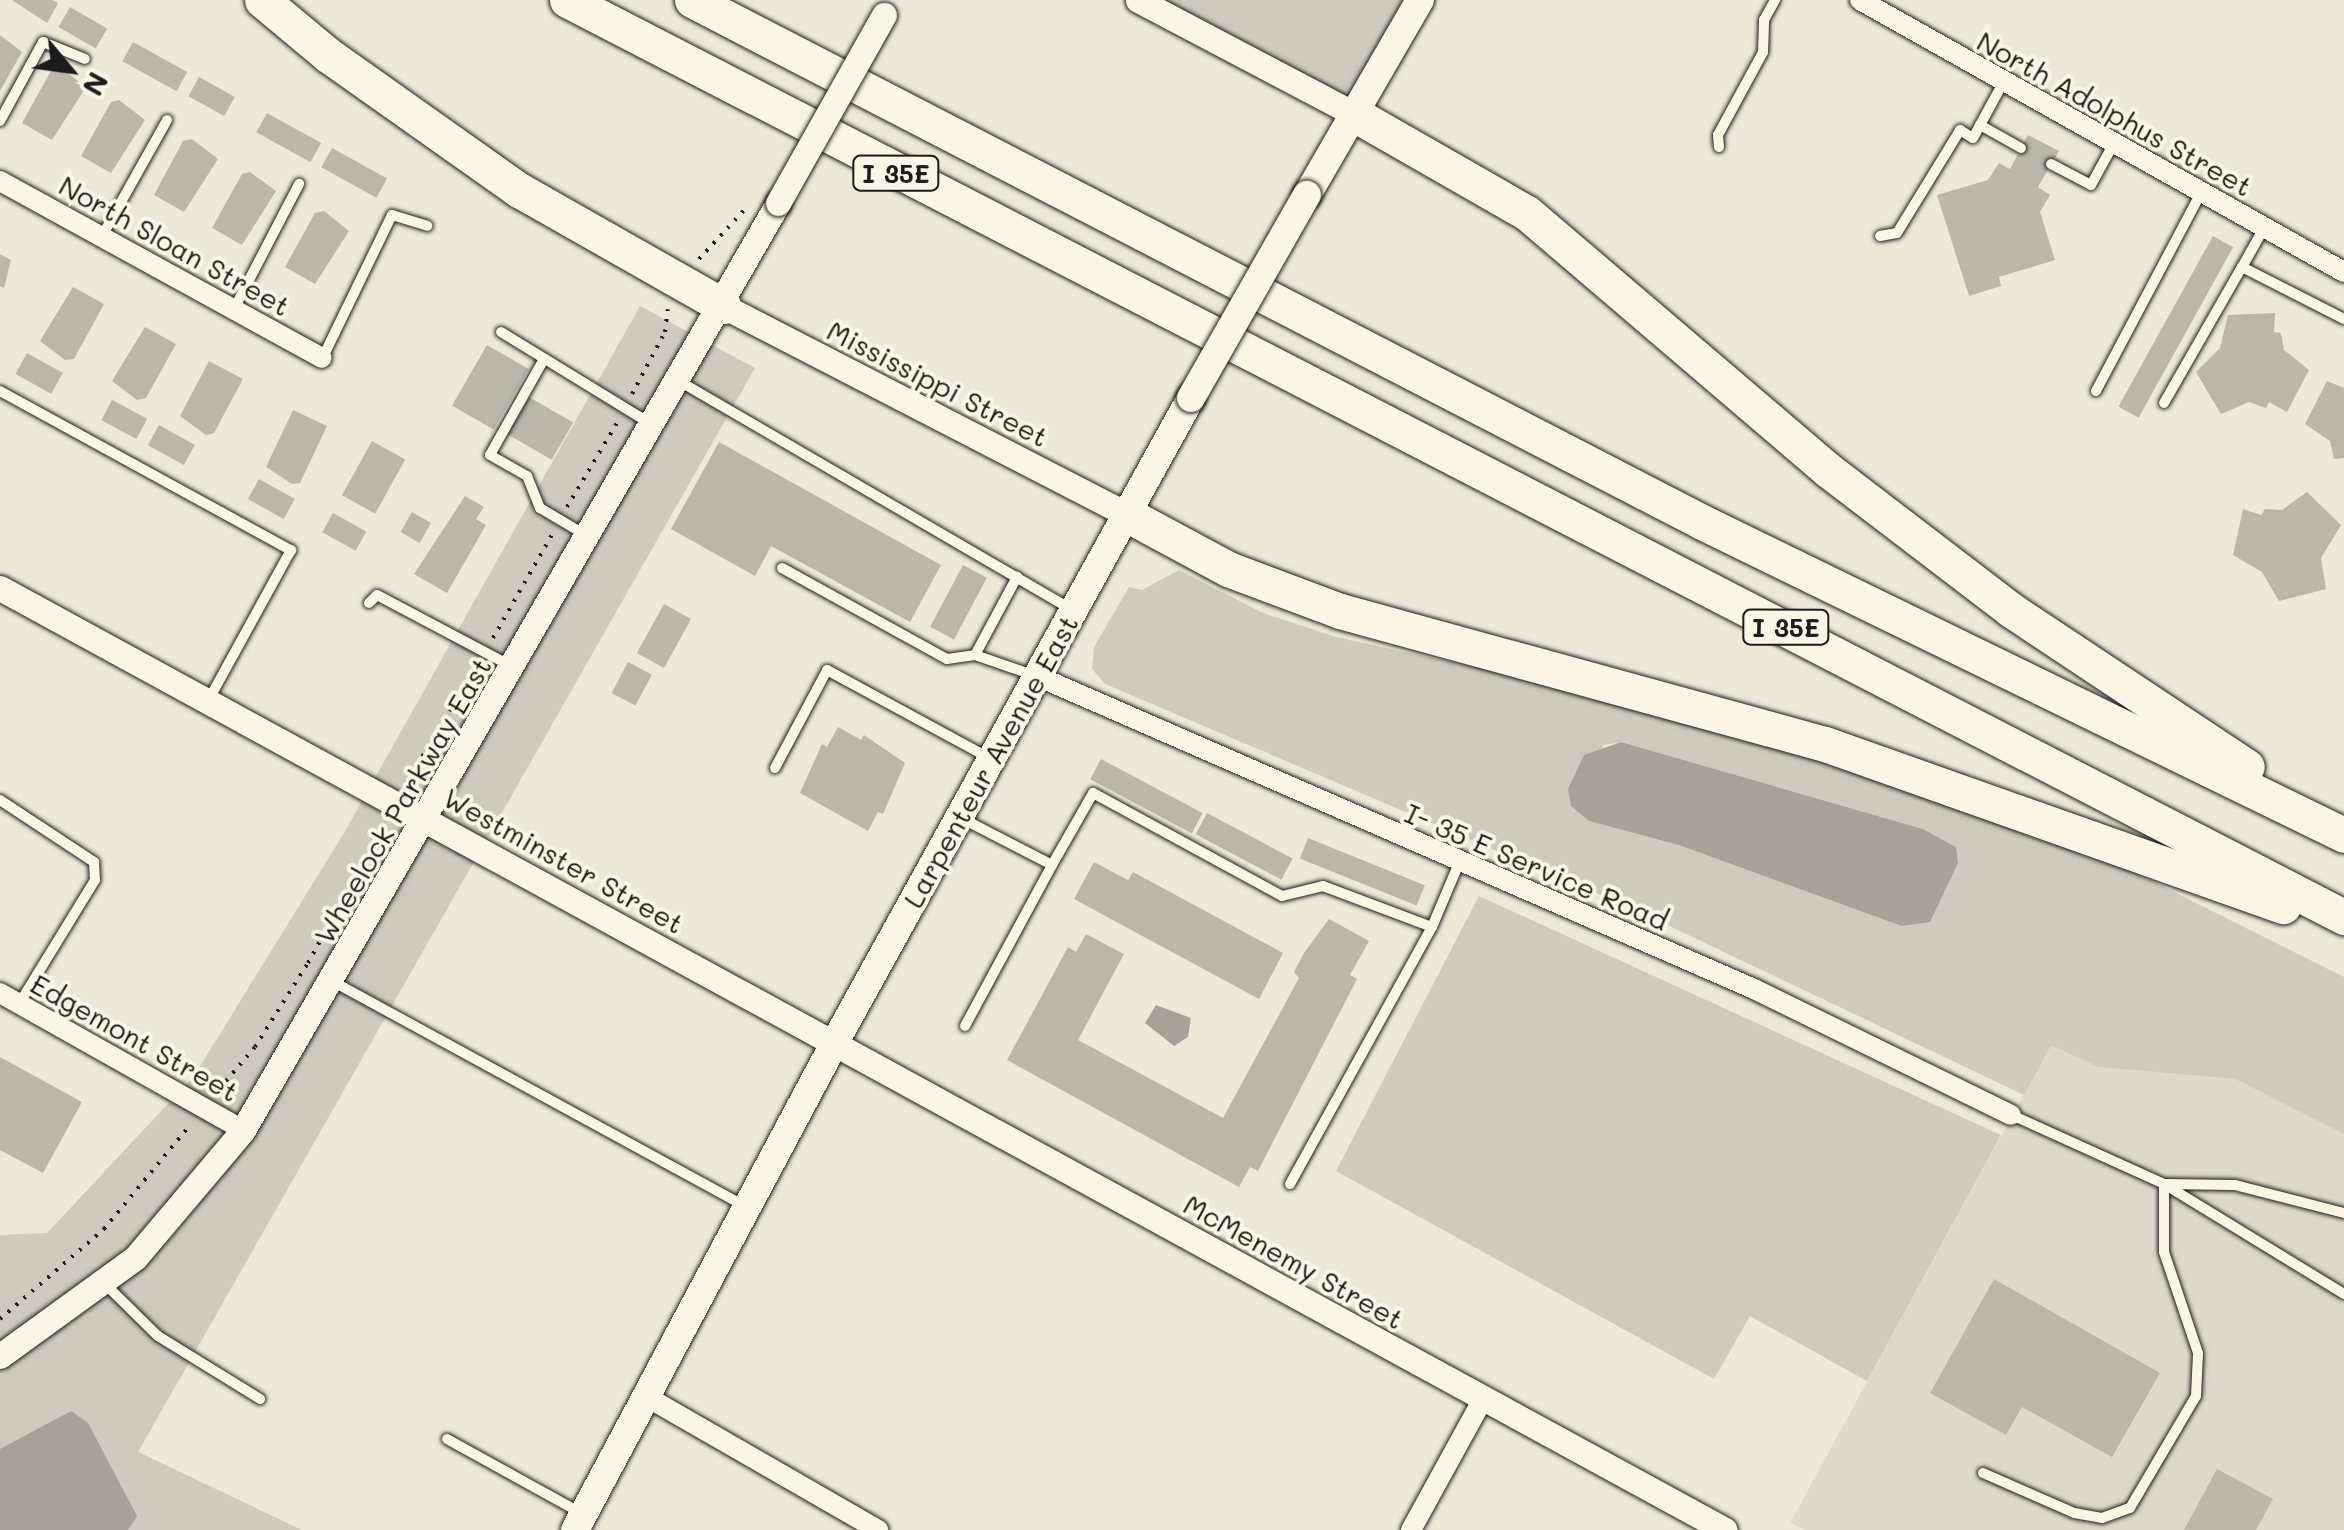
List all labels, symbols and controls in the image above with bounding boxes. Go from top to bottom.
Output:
north arrow [20,20,120,120]
street label: North Adolphus Street [1972,23,2258,203]
text: N [75,67,117,103]
road number: I 35E [851,153,941,193]
street label: North Sloan Street [54,168,296,322]
street label: Mississippi Street [822,313,1054,453]
road number: I 35E [1741,607,1831,647]
street label: Larpenteur Avenue East [895,609,1085,913]
street label: Wheelock Parkway East [306,651,498,949]
street label: Westminster Street [438,780,690,940]
street label: I- 35 E Service Road [1400,795,1674,937]
street label: Edgemont Street [25,966,245,1108]
street label: McMenemy Street [1178,1187,1410,1335]

